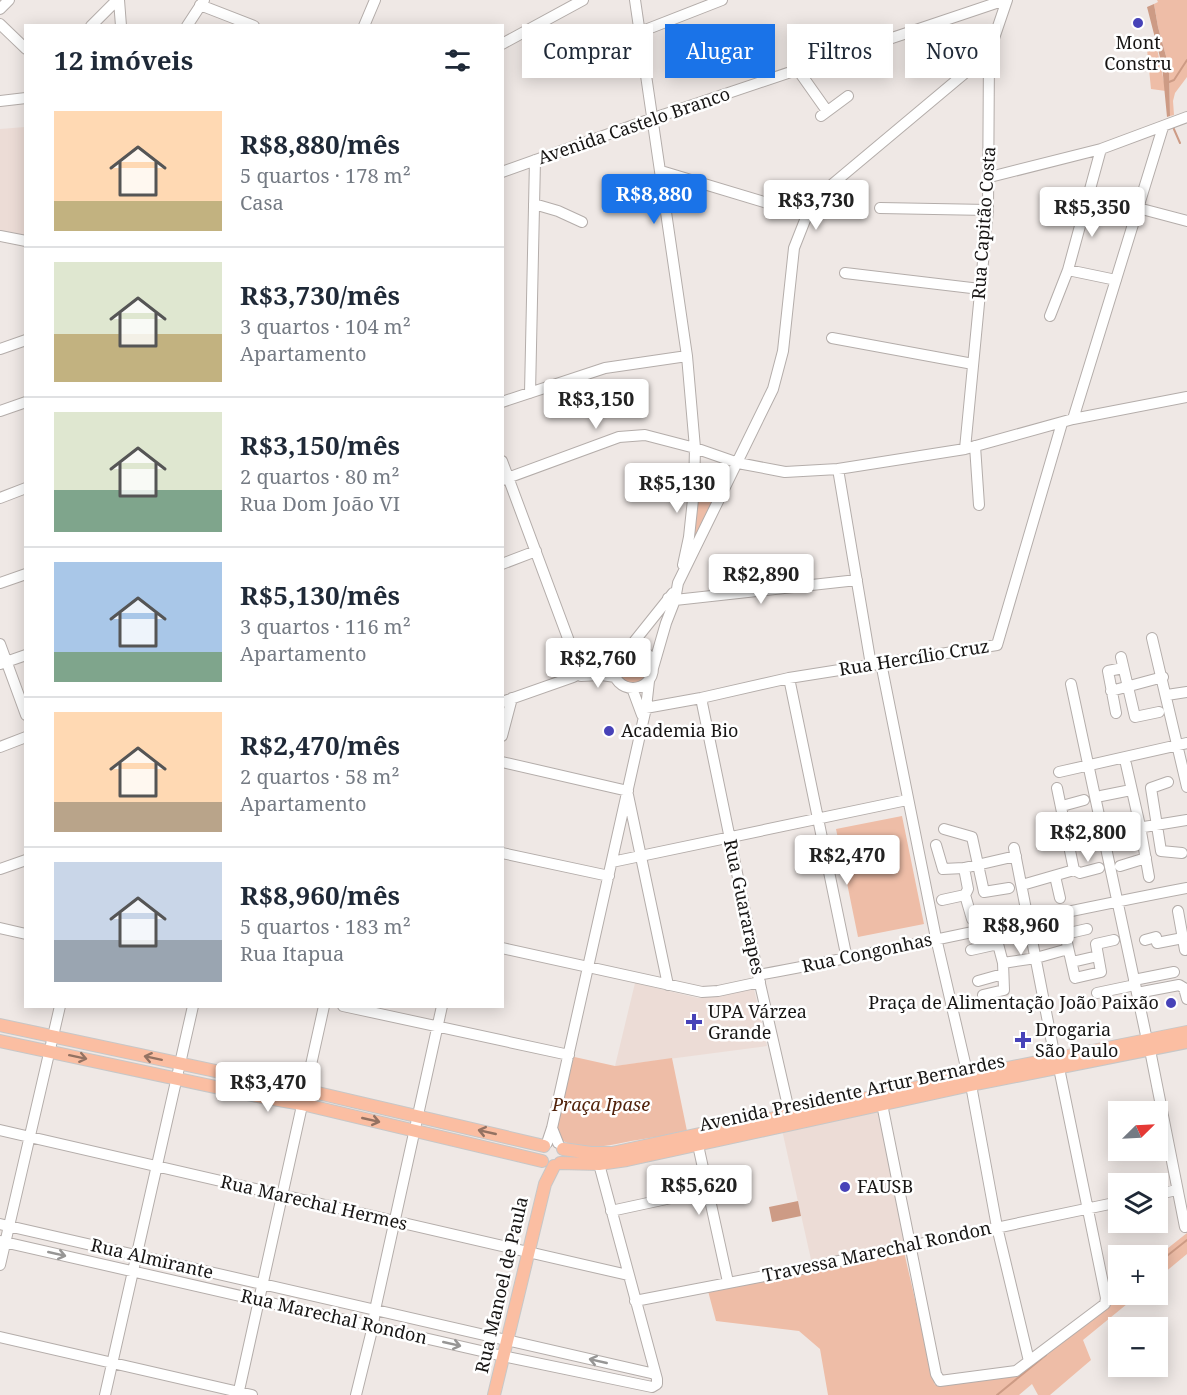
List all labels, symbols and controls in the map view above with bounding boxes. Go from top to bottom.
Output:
marker: Mont Constru [1131,16,1145,30]
chip: Comprar [522,24,653,78]
chip: Alugar [665,24,775,78]
chip: Filtros [787,24,893,78]
chip: Novo [905,24,1000,78]
place label: Mont Constru [1104,30,1172,75]
text: 12 imóveis [54,42,193,78]
icon: filters [441,44,474,77]
street label: Avenida Castelo Branco [534,81,733,169]
text: R$8,880/mês [240,126,400,162]
icon: home [102,135,174,207]
street label: Rua Capitão Costa [966,145,1000,300]
text: 5 quartos · 178 m² [240,162,411,189]
pin: R$8,880 [599,174,709,225]
text: R$8,880 [616,180,692,207]
pin: R$3,730 [761,180,871,231]
text: R$3,730 [778,186,854,213]
pin: R$5,350 [1037,187,1147,238]
text: Casa [240,189,284,216]
text: R$5,350 [1054,193,1130,220]
text: R$3,730/mês [240,277,400,313]
icon: home [102,286,174,358]
text: 3 quartos · 104 m² [240,313,411,340]
text: Apartamento [240,340,366,367]
pin: R$3,150 [541,379,651,430]
text: R$3,150 [558,385,634,412]
text: R$3,150/mês [240,427,400,463]
icon: home [102,436,174,508]
text: 2 quartos · 80 m² [240,463,400,490]
pin: R$5,130 [622,463,732,514]
text: R$5,130 [639,469,715,496]
text: Rua Dom João VI [240,490,400,517]
pin: R$2,890 [706,554,816,605]
text: R$2,890 [723,560,799,587]
text: R$5,130/mês [240,577,400,613]
icon: home [102,586,174,658]
text: 3 quartos · 116 m² [240,613,411,640]
street label: Rua Hercílio Cruz [837,633,991,681]
pin: R$2,760 [543,638,653,689]
text: Apartamento [240,640,366,667]
text: R$2,760 [560,644,636,671]
place label: Academia Bio [621,718,739,742]
marker: Academia Bio [602,724,616,738]
text: R$2,470/mês [240,727,400,763]
icon: home [102,736,174,808]
text: 2 quartos · 58 m² [240,763,400,790]
text: Apartamento [240,790,366,817]
pin: R$2,800 [1033,812,1143,863]
text: R$2,800 [1050,818,1126,845]
pin: R$2,470 [792,835,902,886]
street label: Rua Guararapes [719,837,771,977]
text: R$2,470 [809,841,885,868]
text: R$8,960/mês [240,877,400,913]
icon: home [102,886,174,958]
pin: R$8,960 [966,905,1076,956]
text: R$8,960 [983,911,1059,938]
text: 5 quartos · 183 m² [240,913,411,940]
street label: Rua Congonhas [800,927,934,978]
text: Rua Itapua [240,940,344,967]
place label: Praça de Alimentação João Paixão [868,990,1159,1014]
marker: Praça de Alimentação João Paixão [1164,996,1178,1010]
place label: UPA Várzea Grande [708,999,807,1044]
marker: UPA Várzea Grande [685,1013,703,1031]
place label: Drogaria São Paulo [1035,1017,1118,1062]
marker: Drogaria São Paulo [1016,1033,1030,1047]
street label: Avenida Presidente Artur Bernardes [697,1048,1007,1136]
one-way arrow [68,1052,87,1063]
one-way arrow [143,1052,162,1064]
pin: R$3,470 [213,1062,323,1113]
text: R$3,470 [230,1068,306,1095]
park label: Praça Ipase [551,1092,650,1116]
north arrow [1108,1101,1168,1161]
map controls [1108,1101,1168,1377]
one-way arrow [361,1114,380,1126]
one-way arrow [477,1126,496,1138]
pin: R$5,620 [644,1165,754,1216]
street label: Rua Marechal Hermes [218,1169,410,1235]
text: R$5,620 [661,1171,737,1198]
button: layers [1108,1173,1168,1233]
place label: FAUSB [857,1174,913,1198]
marker: FAUSB [838,1180,852,1194]
street label: Rua Manoel de Paula [469,1194,533,1375]
street label: Travessa Marechal Rondon [760,1215,994,1287]
street label: Rua Almirante [89,1232,216,1284]
button: + [1108,1245,1168,1305]
one-way arrow [47,1248,66,1260]
street label: Rua Marechal Rondon [239,1283,430,1349]
button: − [1108,1317,1168,1377]
one-way arrow [442,1338,461,1350]
one-way arrow [589,1355,608,1367]

